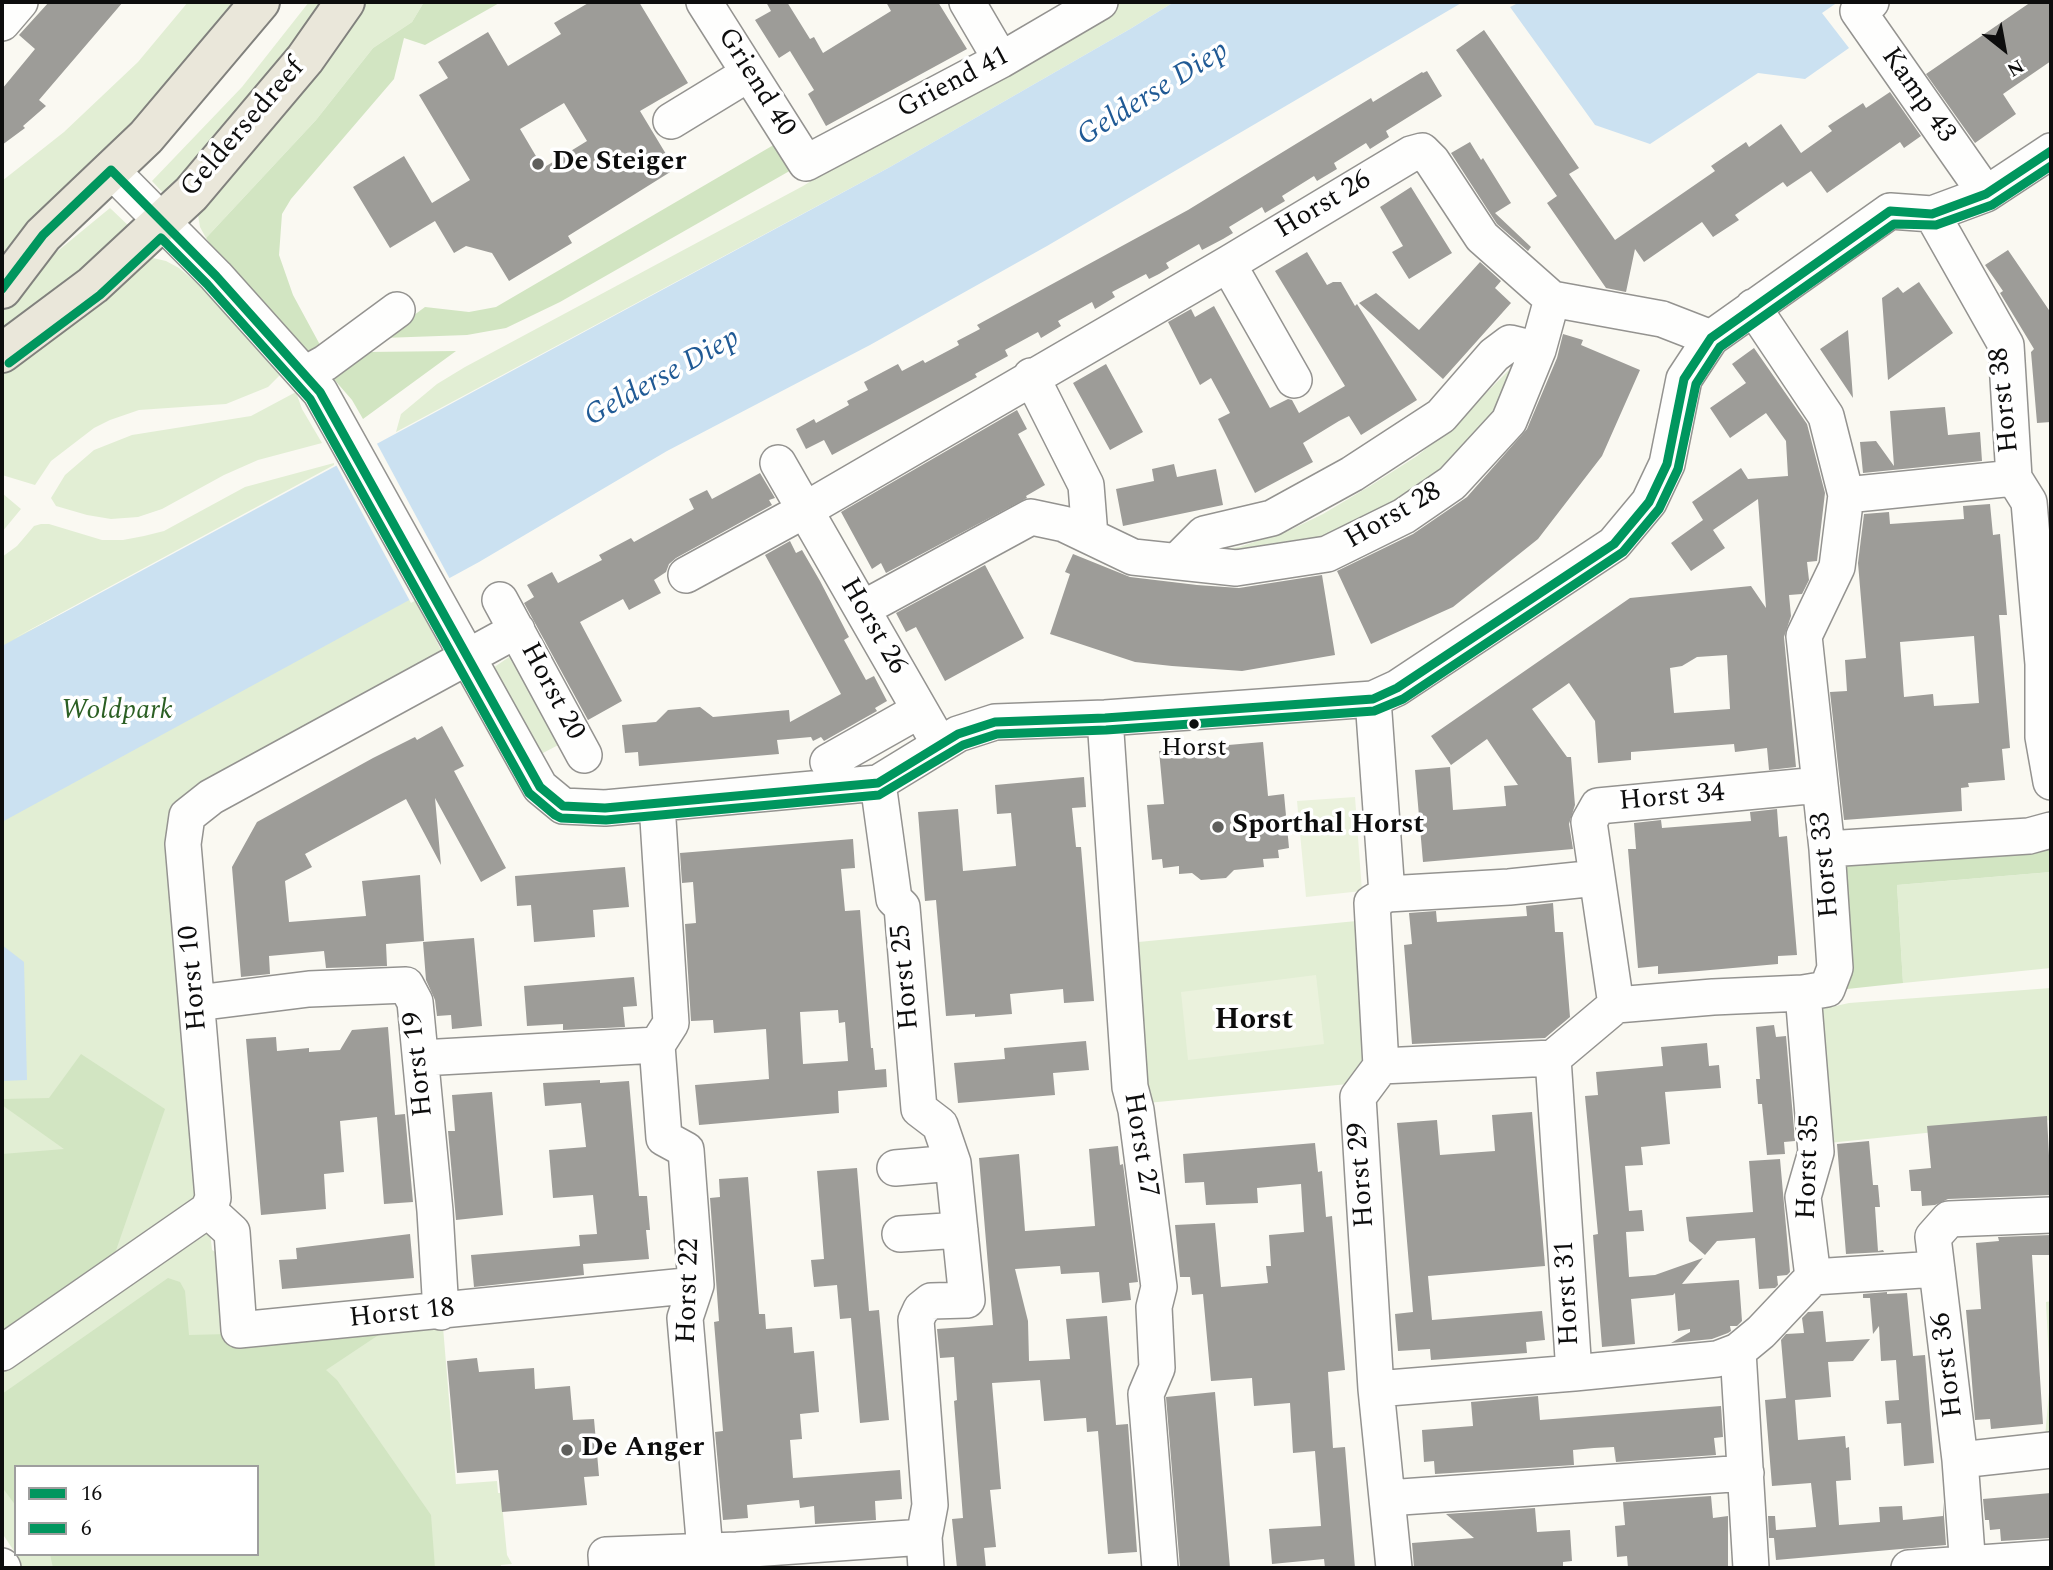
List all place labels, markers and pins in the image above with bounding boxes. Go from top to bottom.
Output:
place label: De Steiger [552,147,686,181]
marker: De Steiger [530,156,546,172]
marker: Horst [1187,717,1201,731]
place label: Horst [1161,734,1227,766]
place label: Sporthal Horst [1232,810,1424,844]
marker: Sporthal Horst [1210,819,1226,835]
place label: De Anger [581,1433,704,1467]
marker: De Anger [559,1442,575,1458]

